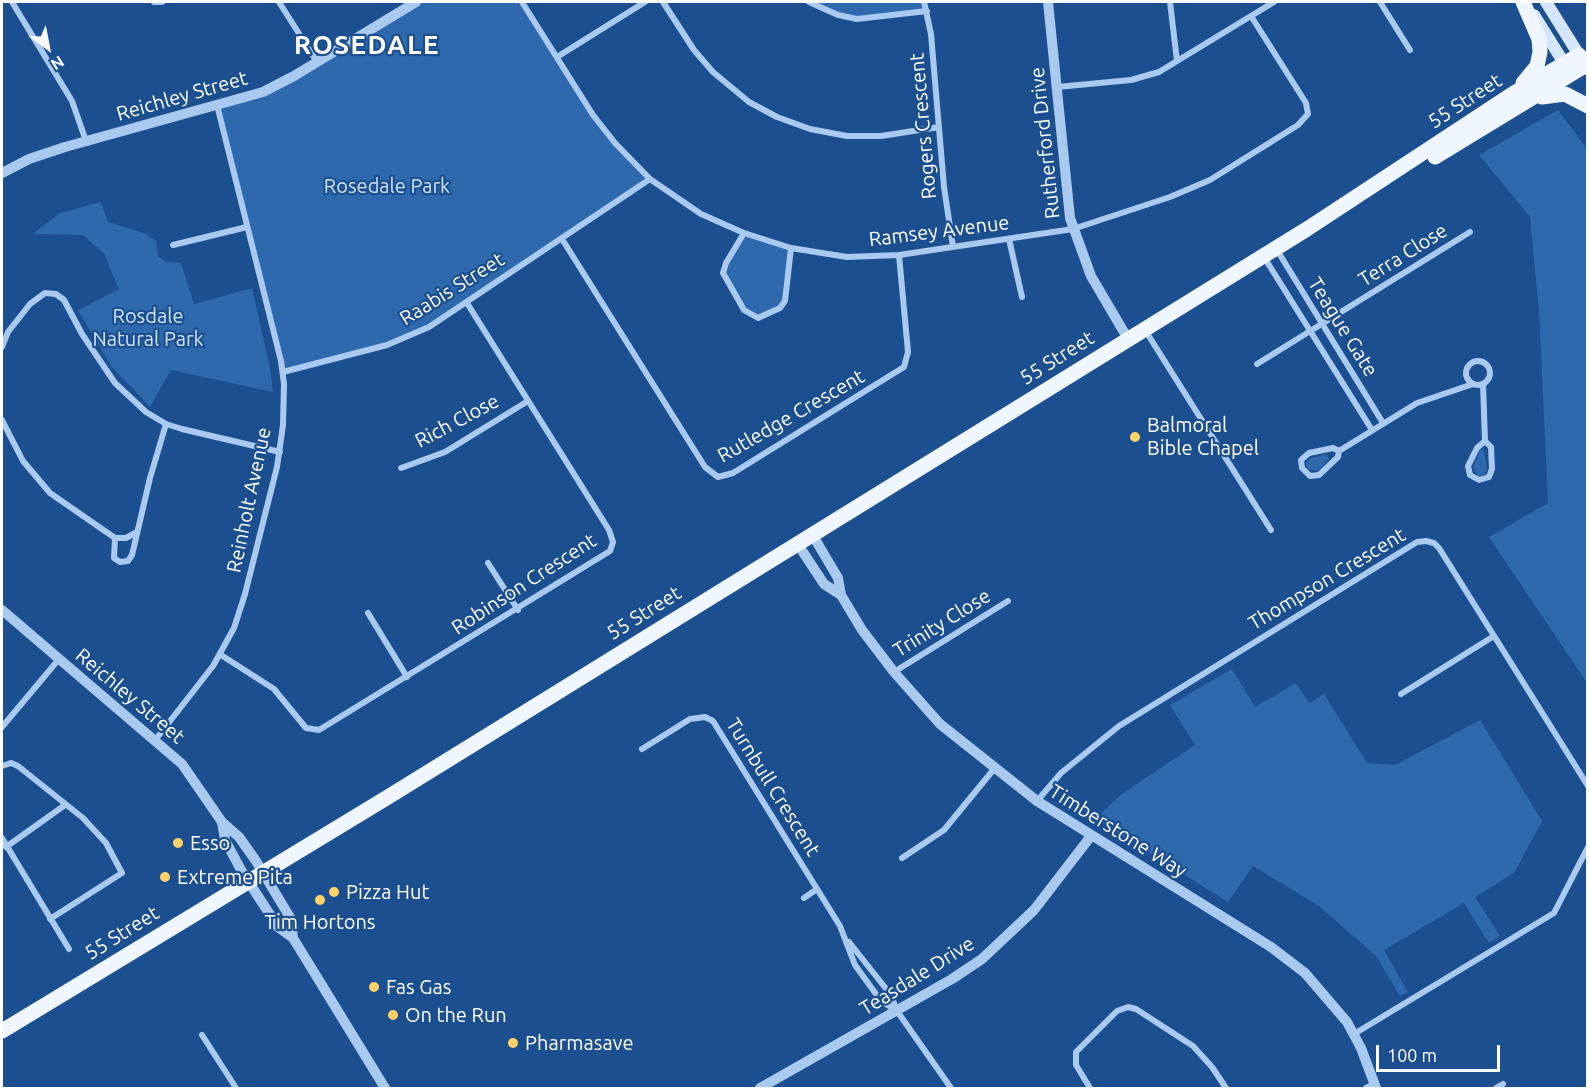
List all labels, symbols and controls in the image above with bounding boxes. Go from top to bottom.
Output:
north arrow [18,18,78,78]
district label: ROSEDALE [294,29,440,61]
text: N [48,52,67,74]
street label: Rogers Crescent [905,52,941,200]
street label: Reichley Street [114,66,250,126]
street label: Rutherford Drive [1025,66,1065,220]
street label: 55 Street [1424,68,1506,134]
park label: Rosedale Park [324,174,450,198]
street label: Ramsey Avenue [867,210,1011,252]
street label: Terra Close [1354,218,1452,292]
street label: Raabis Street [395,247,509,331]
street label: Teague Gate [1303,273,1383,381]
park label: Rosdale Natural Park [92,304,204,351]
street label: 55 Street [1015,326,1099,390]
street label: Rutledge Crescent [713,364,869,468]
street label: Rich Close [411,389,503,453]
place label: Balmoral Bible Chapel [1147,413,1259,460]
street label: Reinholt Avenue [222,425,276,575]
marker: Balmoral Bible Chapel [1128,430,1142,444]
street label: Thompson Crescent [1244,523,1410,635]
street label: Robinson Crescent [447,528,601,640]
street label: 55 Street [602,581,686,645]
street label: Trinity Close [889,584,995,662]
street label: Reichley Street [70,643,190,749]
street label: Turnbull Crescent [721,714,825,860]
street label: Timberstone Way [1045,779,1191,883]
place label: Esso [190,831,230,855]
marker: Esso [171,836,185,850]
place label: Extreme Pita [177,865,293,889]
marker: Extreme Pita [158,870,172,884]
place label: Pizza Hut [346,880,429,904]
marker: Pizza Hut [327,885,341,899]
marker: Tim Hortons [313,893,327,907]
street label: 55 Street [80,901,164,965]
place label: Tim Hortons [264,910,376,934]
street label: Teasdale Drive [855,931,979,1021]
place label: Fas Gas [386,975,452,999]
marker: Fas Gas [367,980,381,994]
place label: On the Run [405,1003,507,1027]
marker: On the Run [386,1008,400,1022]
place label: Pharmasave [525,1031,633,1055]
scale bar [1379,1033,1504,1071]
marker: Pharmasave [506,1036,520,1050]
text: 100 m [1387,1045,1437,1065]

